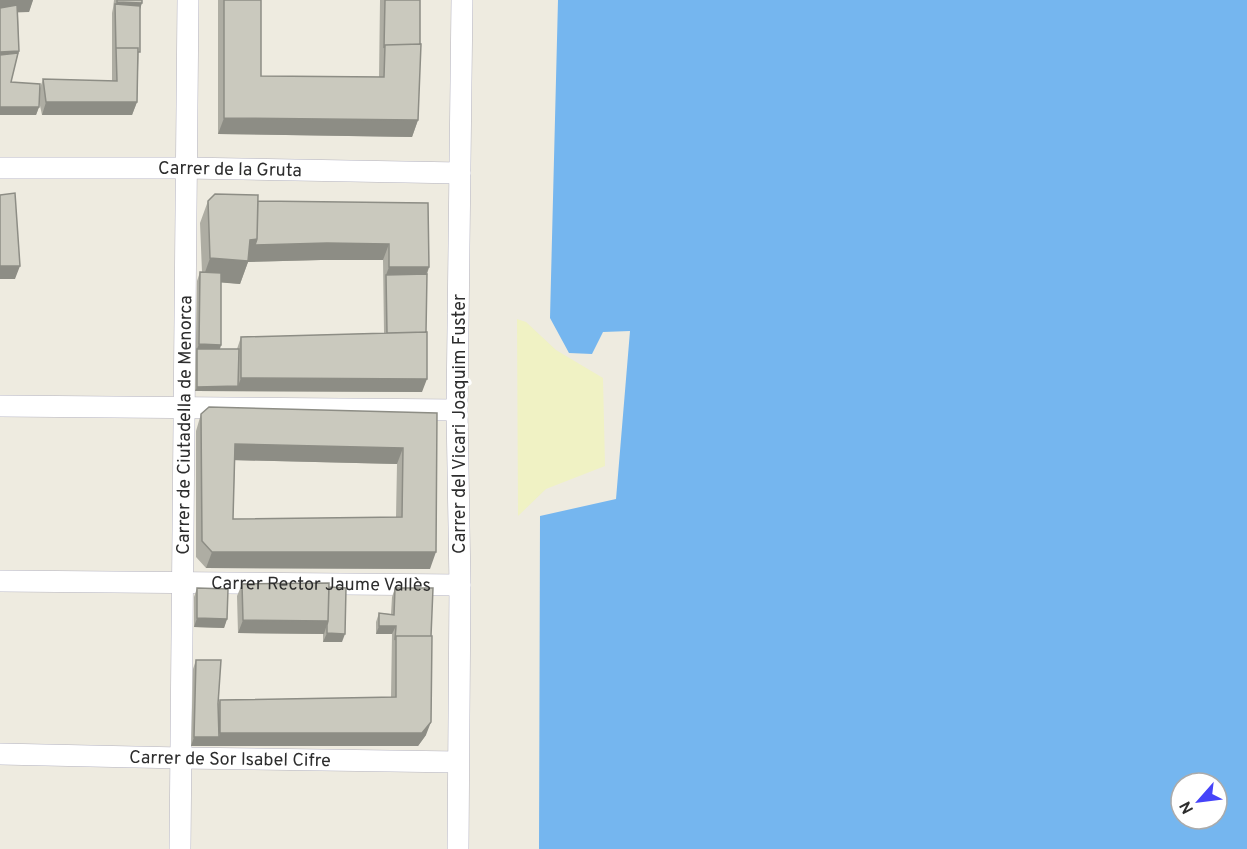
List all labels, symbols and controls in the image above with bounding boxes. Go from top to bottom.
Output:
street label: Carrer de la Gruta [158,158,302,183]
street label: Carrer del Vicari Joaquim Fuster [449,294,472,554]
street label: Carrer de Ciutadella de Menorca [173,295,198,555]
street label: Carrer Rector Jaume Vallès [211,573,431,598]
street label: Carrer de Sor Isabel Cifre [129,747,331,773]
north arrow [1169,771,1229,831]
text: N [1176,797,1199,817]

